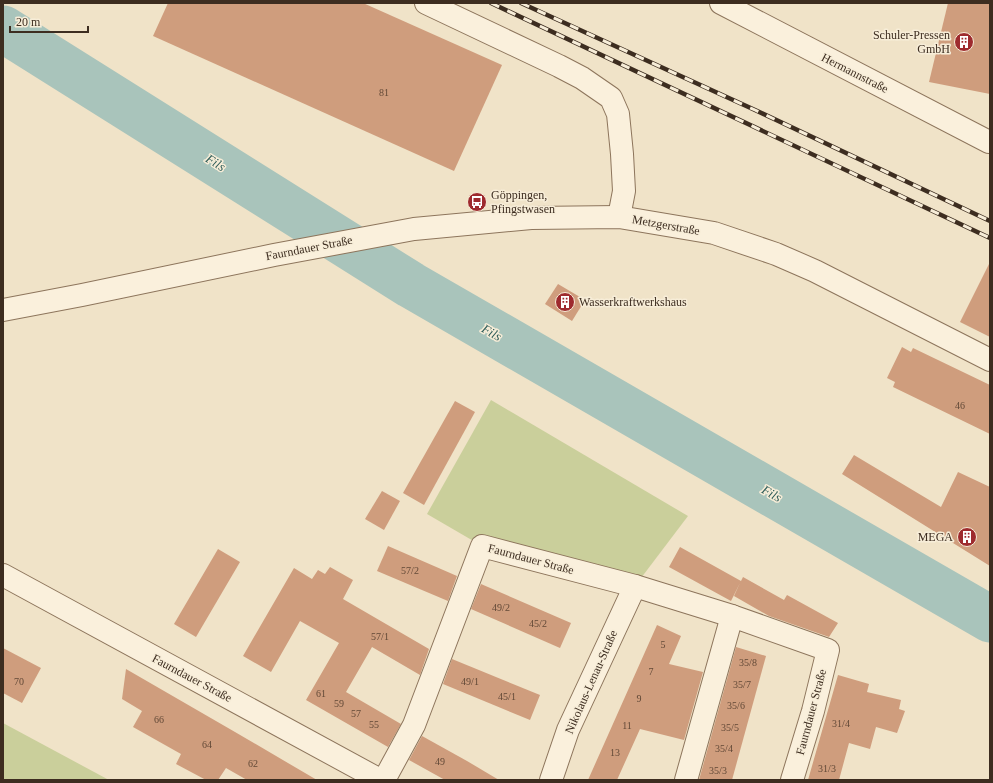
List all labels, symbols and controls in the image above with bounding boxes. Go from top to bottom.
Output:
scale bar [10,8,88,34]
text: 20 m [16,15,41,29]
place label: Schuler-Pressen GmbH [873,28,950,56]
building icon: Schuler-Pressen GmbH [953,31,975,53]
street label: Hermannstraße [819,50,891,96]
house number: 81 [379,87,389,98]
water label: Fils [202,150,228,174]
place label: Göppingen, Pfingstwasen [491,188,555,216]
bus stop icon: Göppingen, Pfingstwasen [466,191,488,213]
street label: Metzgerstraße [631,212,701,238]
street label: Faurndauer Straße [264,233,354,263]
building icon: Wasserkraftwerkshaus [554,291,576,313]
place label: Wasserkraftwerkshaus [579,295,687,309]
water label: Fils [478,320,504,344]
house number: 46 [955,400,965,411]
water label: Fils [758,481,784,505]
building icon: MEGA [956,526,978,548]
place label: MEGA [918,530,953,544]
street label: Faurndauer Straße [487,541,575,577]
house number: 57/2 [401,565,419,576]
house number: 49/2 [492,602,510,613]
house number: 45/2 [529,618,547,629]
street label: Nikolaus-Lenau-Straße [562,628,620,736]
house number: 57/1 [371,631,389,642]
house number: 5 [661,639,666,650]
street label: Faurndauer Straße [150,651,234,705]
house number: 35/8 [739,657,757,668]
house number: 7 [649,666,654,677]
street label: Faurndauer Straße [793,668,829,756]
house number: 70 [14,676,24,687]
house number: 49/1 [461,676,479,687]
house number: 35/7 [733,679,751,690]
house number: 61 [316,688,326,699]
house number: 45/1 [498,691,516,702]
house number: 9 [637,693,642,704]
house number: 59 [334,698,344,709]
house number: 35/6 [727,700,745,711]
house number: 57 [351,708,361,719]
house number: 66 [154,714,164,725]
house number: 31/4 [832,718,850,729]
house number: 55 [369,719,379,730]
house number: 11 [622,720,632,731]
house number: 35/5 [721,722,739,733]
house number: 64 [202,739,212,750]
house number: 35/4 [715,743,733,754]
house number: 13 [610,747,620,758]
house number: 49 [435,756,445,767]
house number: 62 [248,758,258,769]
house number: 31/3 [818,763,836,774]
house number: 35/3 [709,765,727,776]

